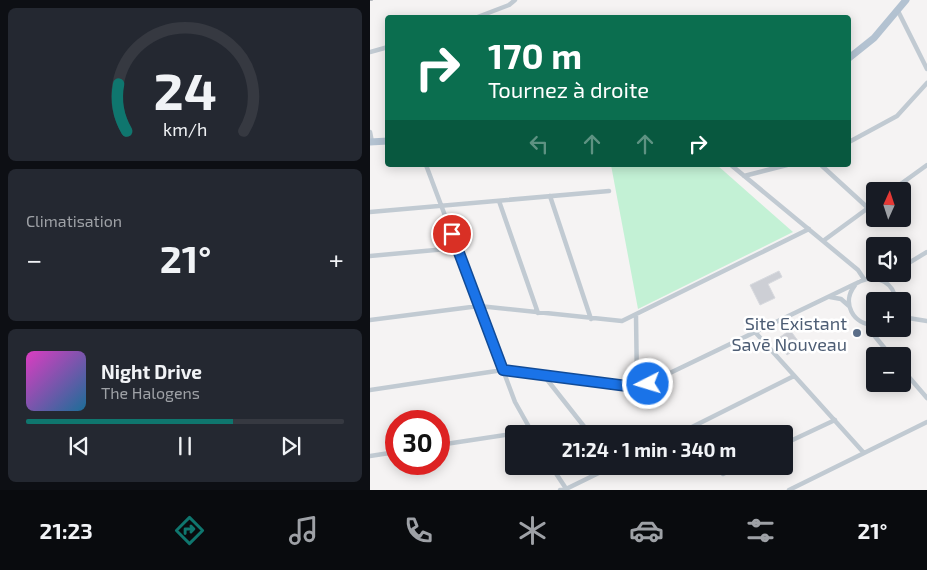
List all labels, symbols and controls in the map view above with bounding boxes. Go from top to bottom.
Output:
text: 170 m [488,34,582,76]
icon: right [405,35,470,100]
text: 24 [153,58,217,120]
text: Tournez à droite [488,76,649,102]
text: km/h [163,118,207,140]
icon: left [525,130,553,158]
icon: ahead [578,130,606,158]
icon: ahead [631,130,659,158]
icon: right [684,130,712,158]
north arrow [866,182,911,228]
map controls [866,182,911,392]
text: Climatisation [26,211,122,230]
pin [431,213,473,255]
icon: arrive [438,220,466,248]
text: 21° [160,235,211,281]
button: sound [866,237,911,282]
text: − [26,242,42,276]
text: + [329,242,344,276]
button: + [866,292,911,337]
place label: Site Existant Savē Nouveau [731,312,847,355]
marker: Site Existant Savē Nouveau [851,327,863,339]
button: − [866,347,911,392]
position arrow [621,357,673,409]
text: Night Drive [101,360,202,383]
text: The Halogens [101,383,200,402]
speed limit sign: 30 [385,410,450,475]
icon: previous [65,432,93,460]
icon: pause [171,432,199,460]
icon: next [277,432,305,460]
text: 21:24 · 1 min · 340 m [562,438,736,461]
icon: directions [172,513,207,548]
icon: music [286,513,321,548]
icon: phone [401,513,436,548]
icon: climate [515,513,550,548]
icon: car [629,513,664,548]
icon: filters [743,513,778,548]
text: 21:23 [40,517,93,543]
text: 21° [857,517,887,543]

